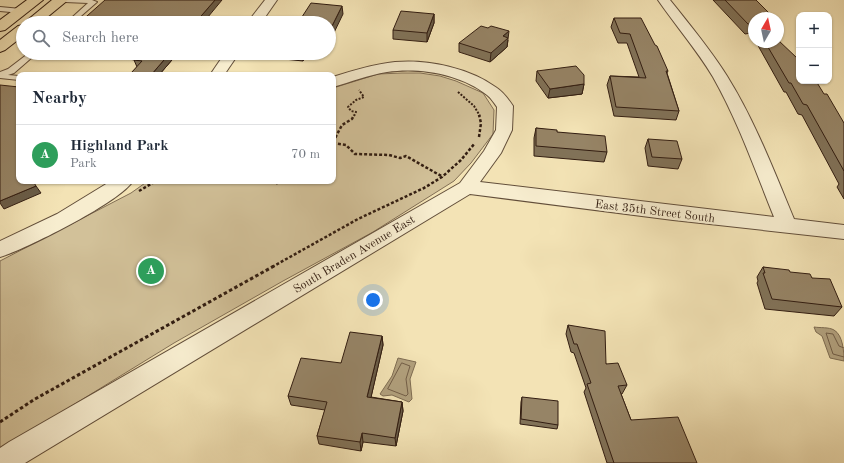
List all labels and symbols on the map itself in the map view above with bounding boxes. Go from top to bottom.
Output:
north arrow [748,12,784,48]
street label: East 35th Street South [594,198,716,225]
street label: South Braden Avenue East [292,214,417,296]
pin: A [138,256,164,286]
your location [363,290,383,310]

